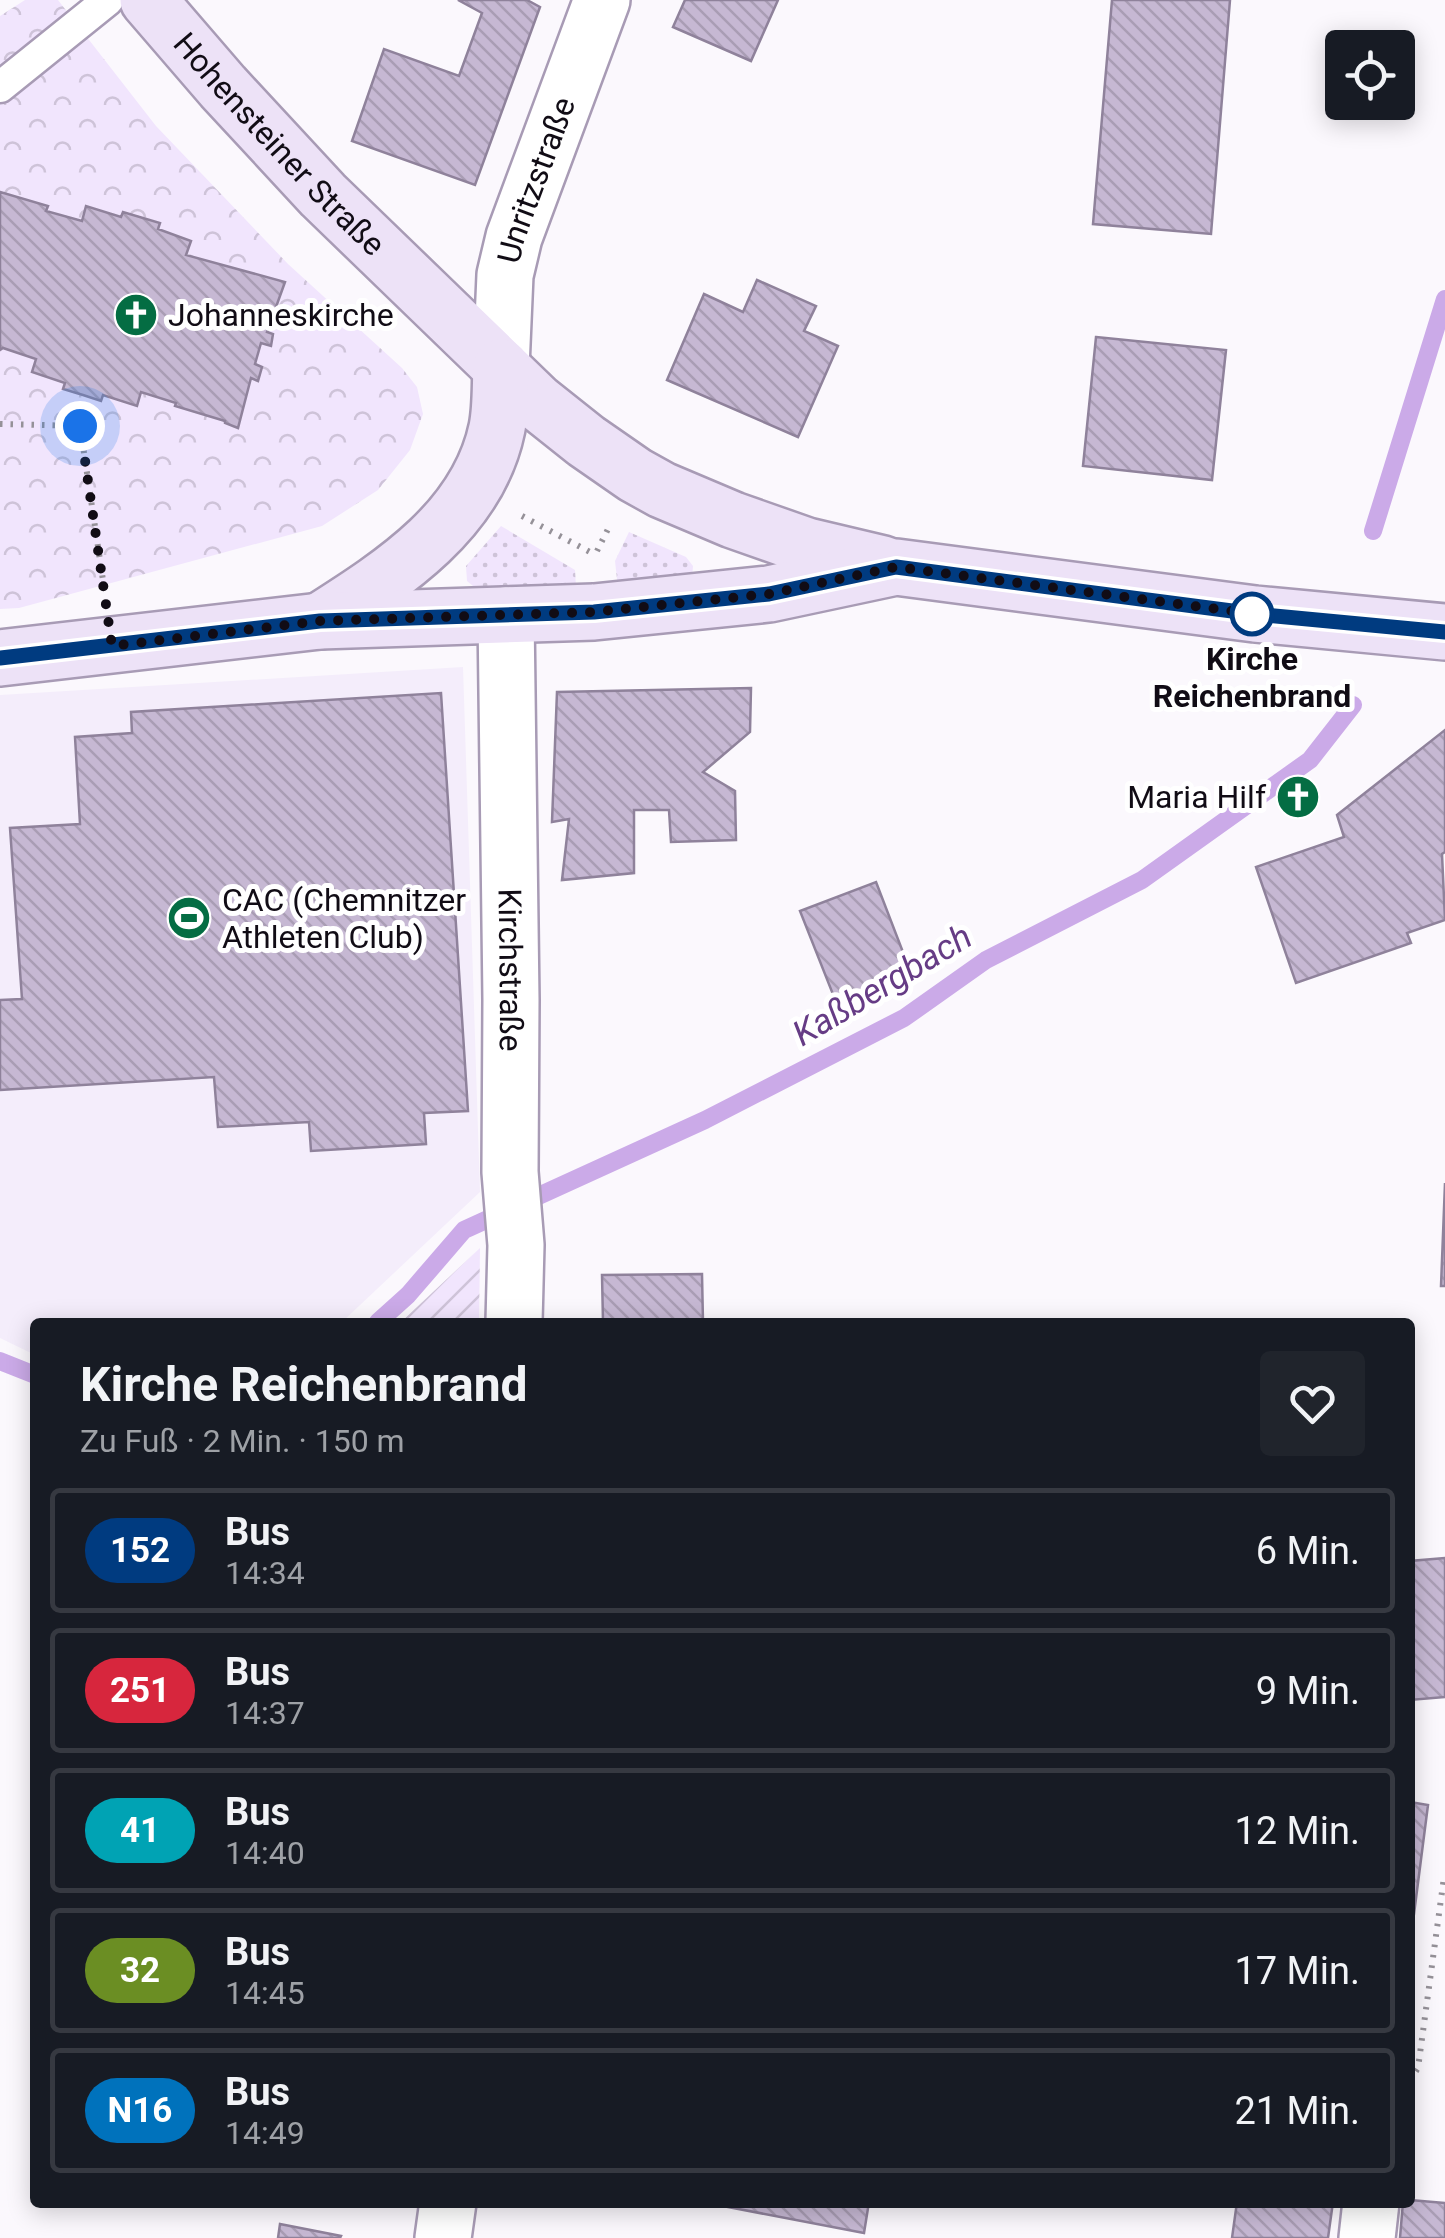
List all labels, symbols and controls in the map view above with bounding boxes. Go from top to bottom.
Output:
street label: Hohensteiner Straße [166,25,393,263]
map controls [1325,30,1415,120]
button: locate [1325,30,1415,120]
street label: Unritzstraße [489,92,583,267]
church icon: Johanneskirche [113,292,159,338]
place label: Johanneskirche [168,296,394,334]
your location [55,401,105,451]
marker: Kirche Reichenbrand [1231,593,1273,635]
place label: Kirche Reichenbrand [1153,640,1351,715]
church icon: Maria Hilf [1275,774,1321,820]
place label: Maria Hilf [1127,778,1267,816]
place label: CAC (Chemnitzer Athleten Club) [222,881,466,956]
street label: Kirchstraße [491,888,530,1052]
sports icon: CAC (Chemnitzer Athleten Club) [166,895,212,941]
water label: Kaßbergbach [785,916,979,1055]
button: heart [1260,1351,1365,1456]
text: Kirche Reichenbrand [80,1356,528,1413]
text: Zu Fuß · 2 Min. · 150 m [80,1422,405,1460]
text: Bus [225,1510,290,1554]
text: 6 Min. [1256,1529,1360,1573]
text: 152 [110,1530,170,1571]
text: 14:34 [225,1554,305,1592]
text: Bus [225,1650,290,1694]
text: 9 Min. [1256,1669,1360,1713]
text: 251 [110,1670,170,1711]
text: 14:37 [225,1694,305,1732]
text: Bus [225,1790,290,1834]
text: 12 Min. [1234,1809,1360,1853]
text: 41 [120,1810,160,1851]
text: 14:40 [225,1834,305,1872]
text: Bus [225,1930,290,1974]
text: 17 Min. [1234,1949,1360,1993]
text: 32 [120,1950,160,1991]
text: 14:45 [225,1974,305,2012]
text: Bus [225,2070,290,2114]
text: 21 Min. [1234,2089,1360,2133]
text: N16 [108,2090,172,2131]
text: 14:49 [225,2114,305,2152]

